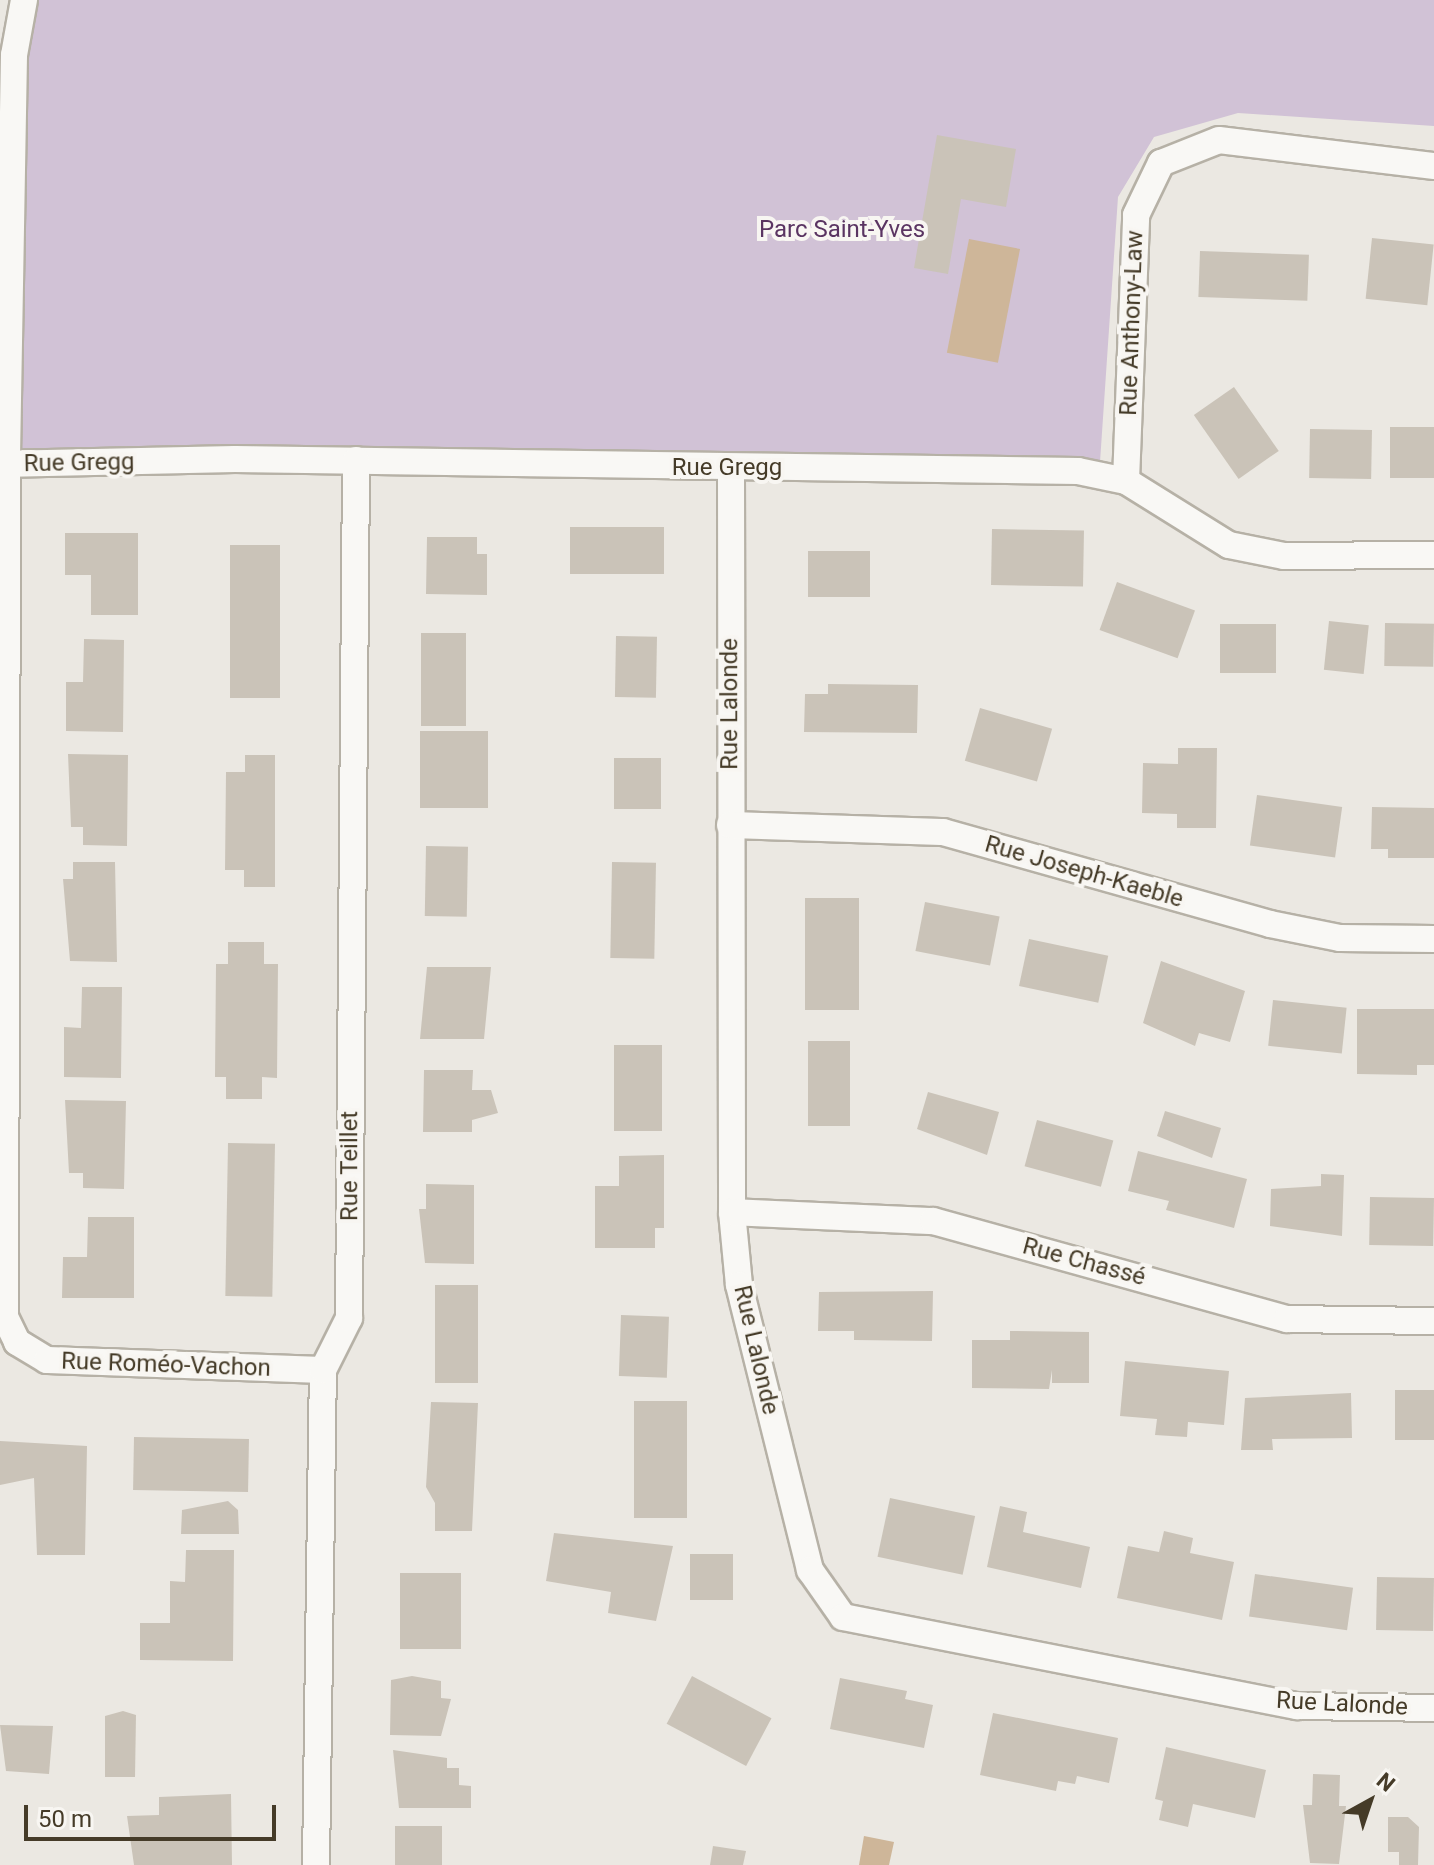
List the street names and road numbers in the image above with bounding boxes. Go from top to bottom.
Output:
street label: Rue Anthony-Law [1114,230,1150,416]
street label: Rue Gregg [23,448,135,478]
street label: Rue Gregg [672,454,782,482]
street label: Rue Lalonde [716,638,744,770]
street label: Rue Joseph-Kaeble [982,830,1186,914]
street label: Rue Teillet [336,1111,364,1221]
street label: Rue Chassé [1019,1232,1149,1292]
street label: Rue Lalonde [727,1283,785,1417]
street label: Rue Roméo-Vachon [61,1347,271,1383]
street label: Rue Lalonde [1275,1686,1409,1722]

